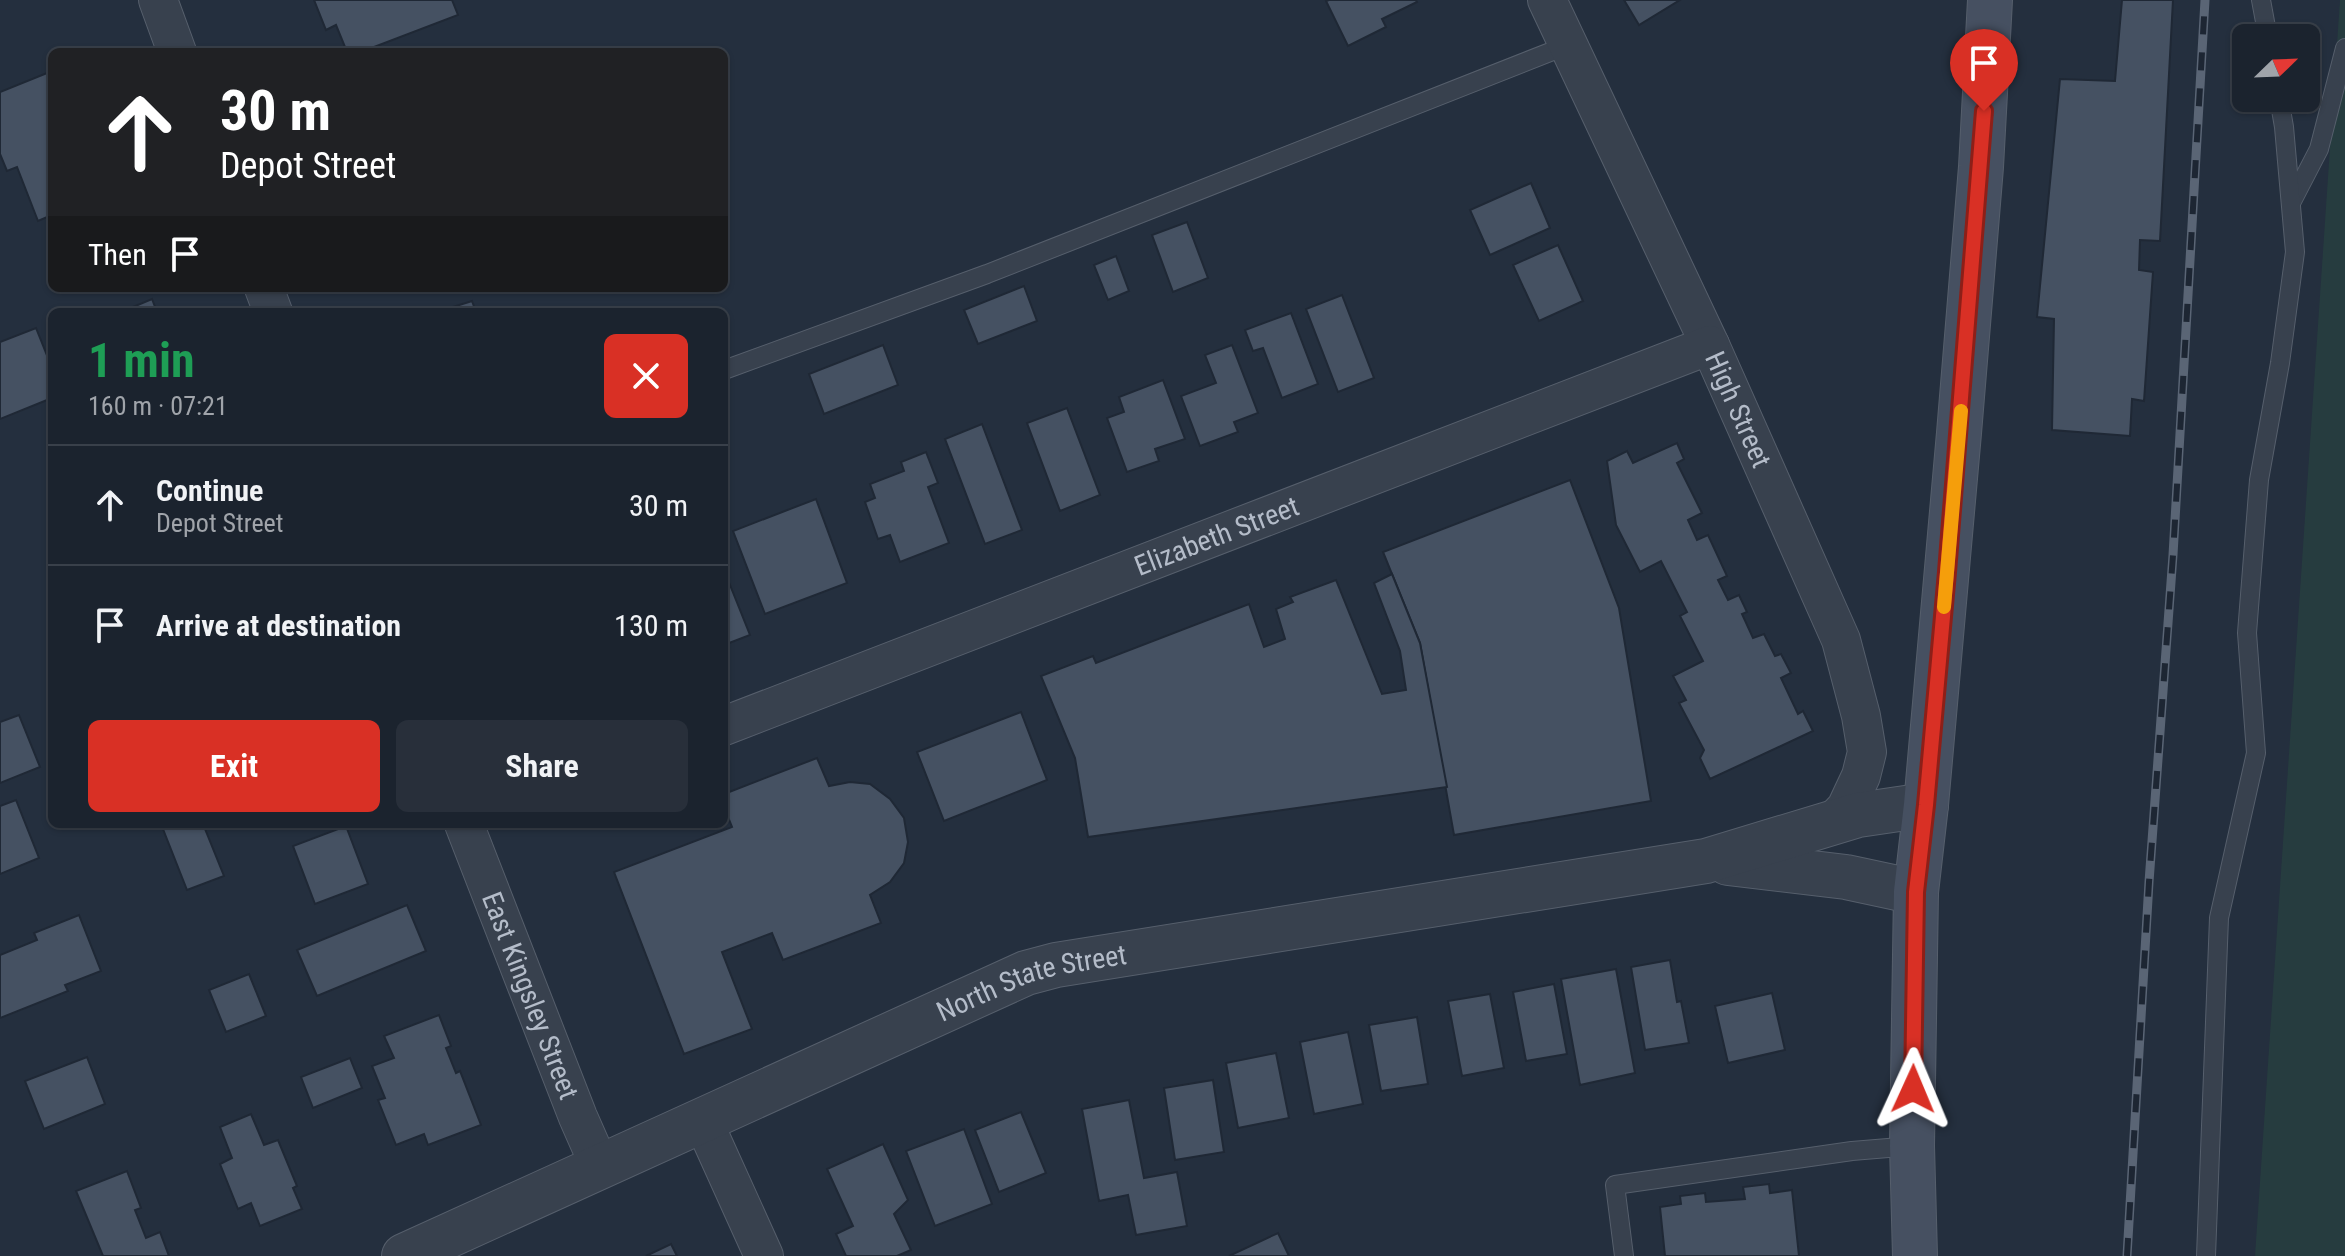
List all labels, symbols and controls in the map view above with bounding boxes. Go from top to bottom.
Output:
north arrow [2232,24,2320,112]
map controls [2232,24,2320,112]
pin [1950,29,2018,111]
icon: arrive [1962,41,2006,85]
text: 30 m [220,78,331,144]
icon: ahead [88,80,192,184]
text: Depot Street [220,145,397,187]
icon: arrive [163,232,207,276]
text: Then [88,237,147,272]
text: 1 min [88,332,195,389]
button: close [604,334,688,418]
street label: High Street [1698,346,1779,472]
text: 160 m · 07:21 [88,391,228,421]
text: Continue [156,473,263,508]
icon: ahead [88,483,132,527]
text: 30 m [629,488,688,523]
street label: Elizabeth Street [1130,489,1303,582]
text: Depot Street [156,508,284,538]
icon: arrive [88,603,132,647]
text: Arrive at destination [156,608,401,643]
text: 130 m [614,608,688,643]
button: Exit [88,720,380,812]
button: Share [396,720,688,812]
street label: East Kingsley Street [475,887,586,1104]
street label: North State Street [931,938,1129,1028]
position arrow [1871,1047,1955,1131]

